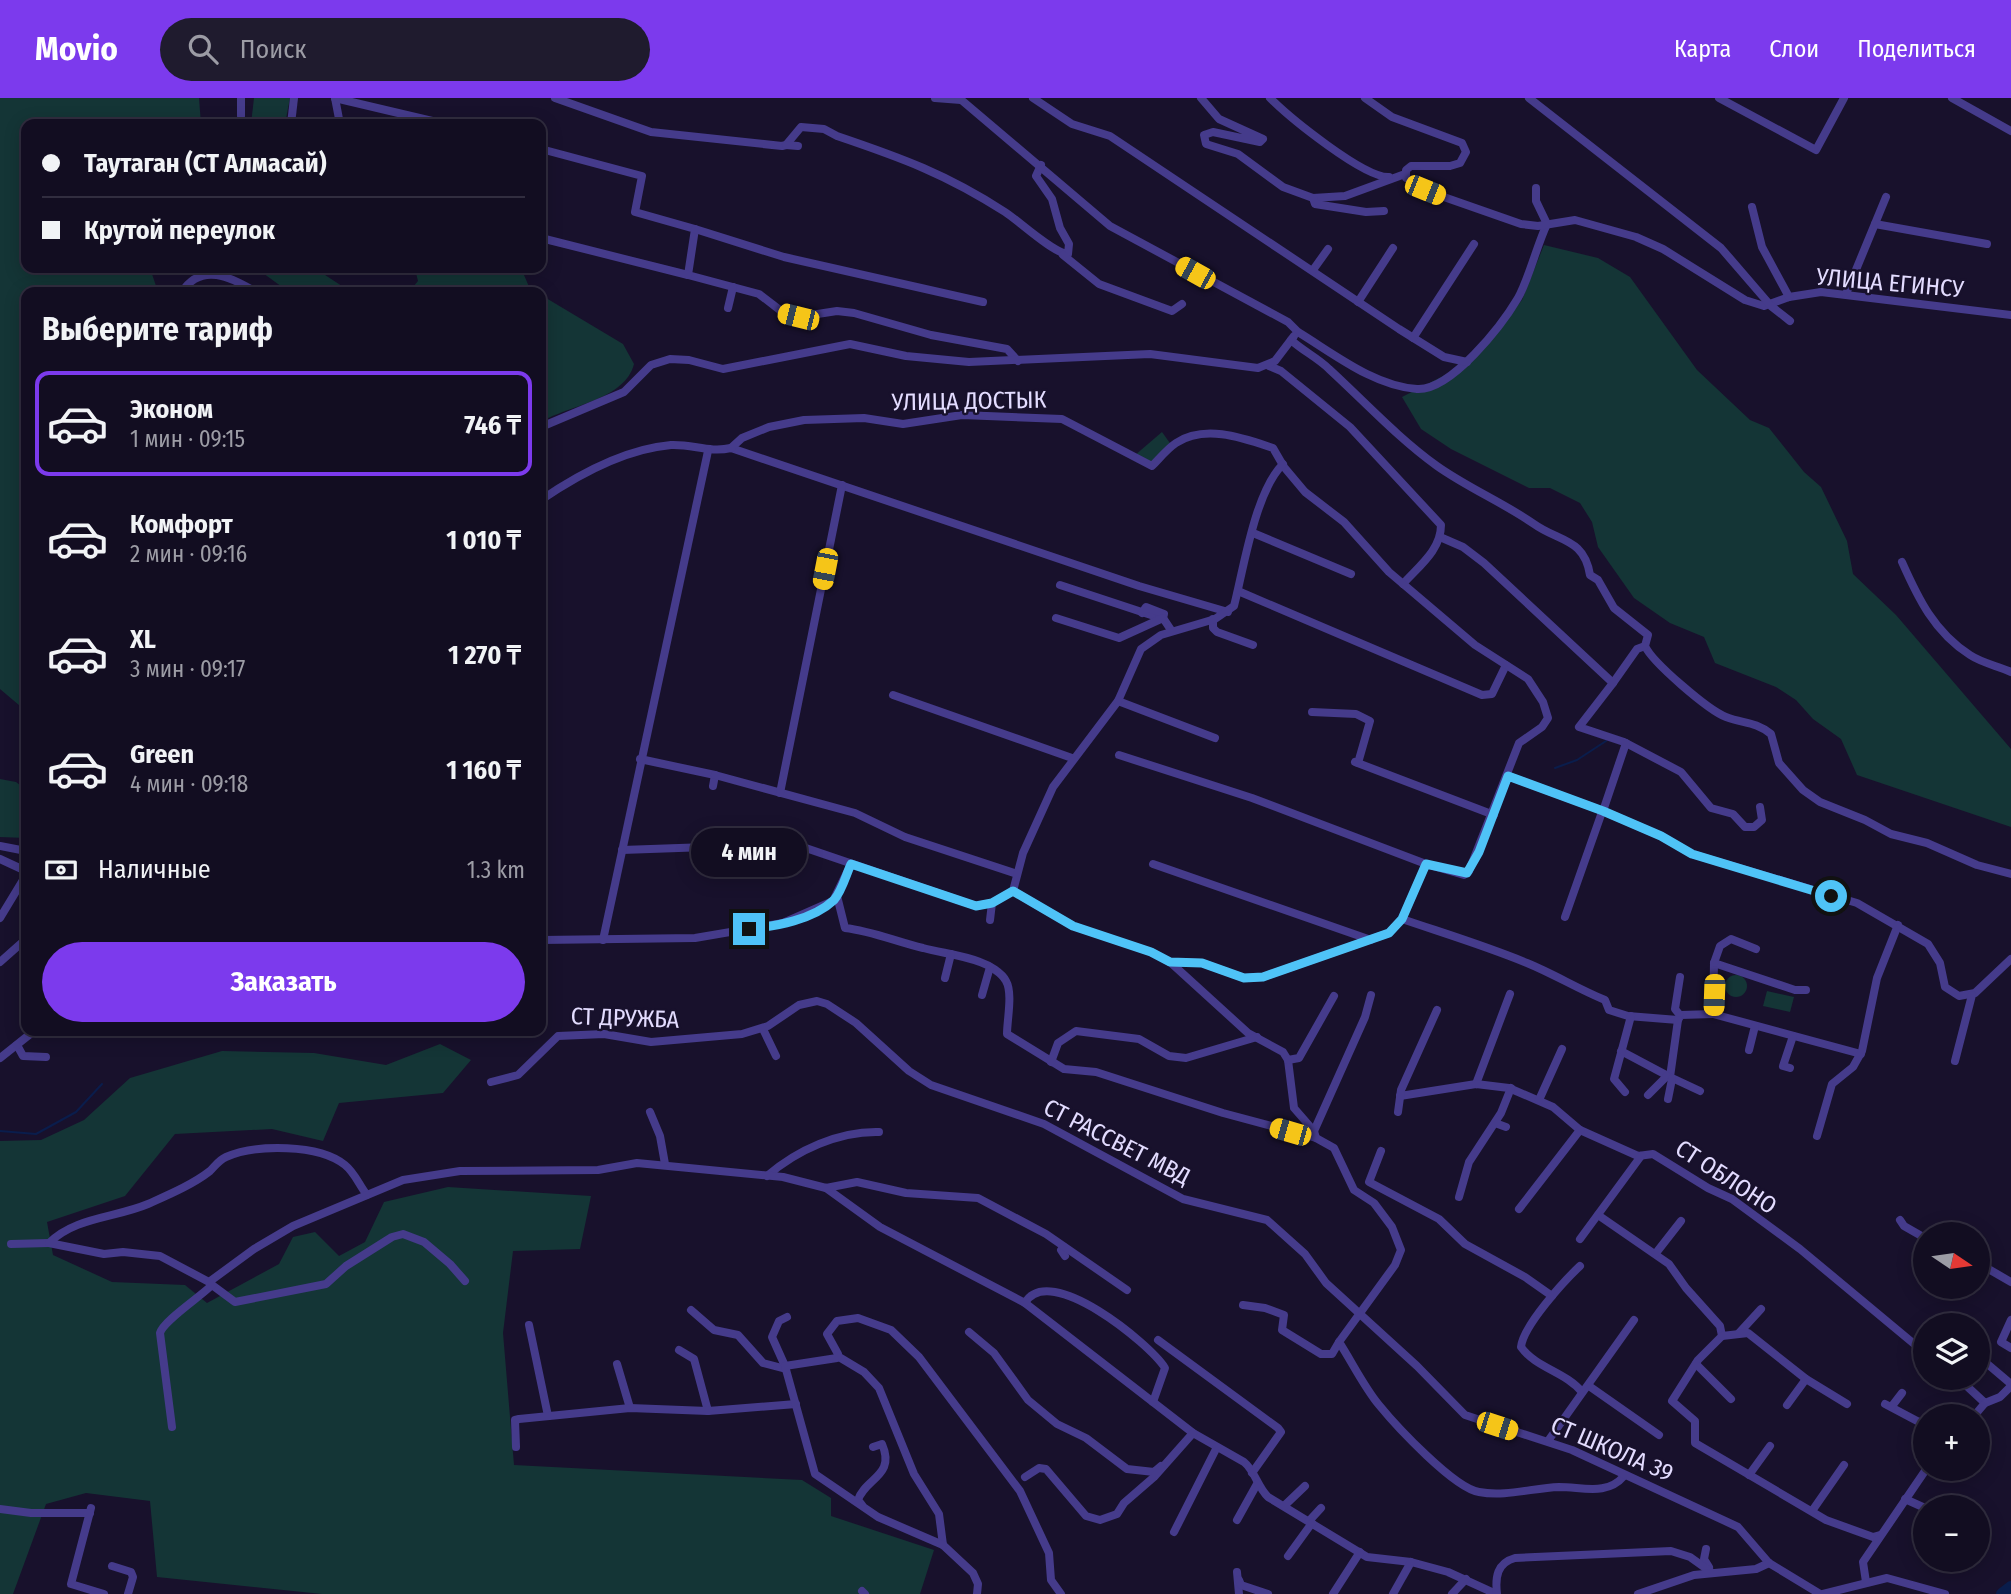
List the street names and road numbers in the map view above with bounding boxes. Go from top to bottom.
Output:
street label: УЛИЦА ЕГИНСУ [1814,263,1965,303]
street label: УЛИЦА ДОСТЫК [890,386,1047,416]
street label: СТ ДРУЖБА [570,1002,680,1034]
street label: СТ РАССВЕТ МВД [1039,1093,1195,1191]
street label: СТ ОБЛОНО [1670,1134,1782,1220]
street label: СТ ШКОЛА 39 [1547,1411,1677,1487]

